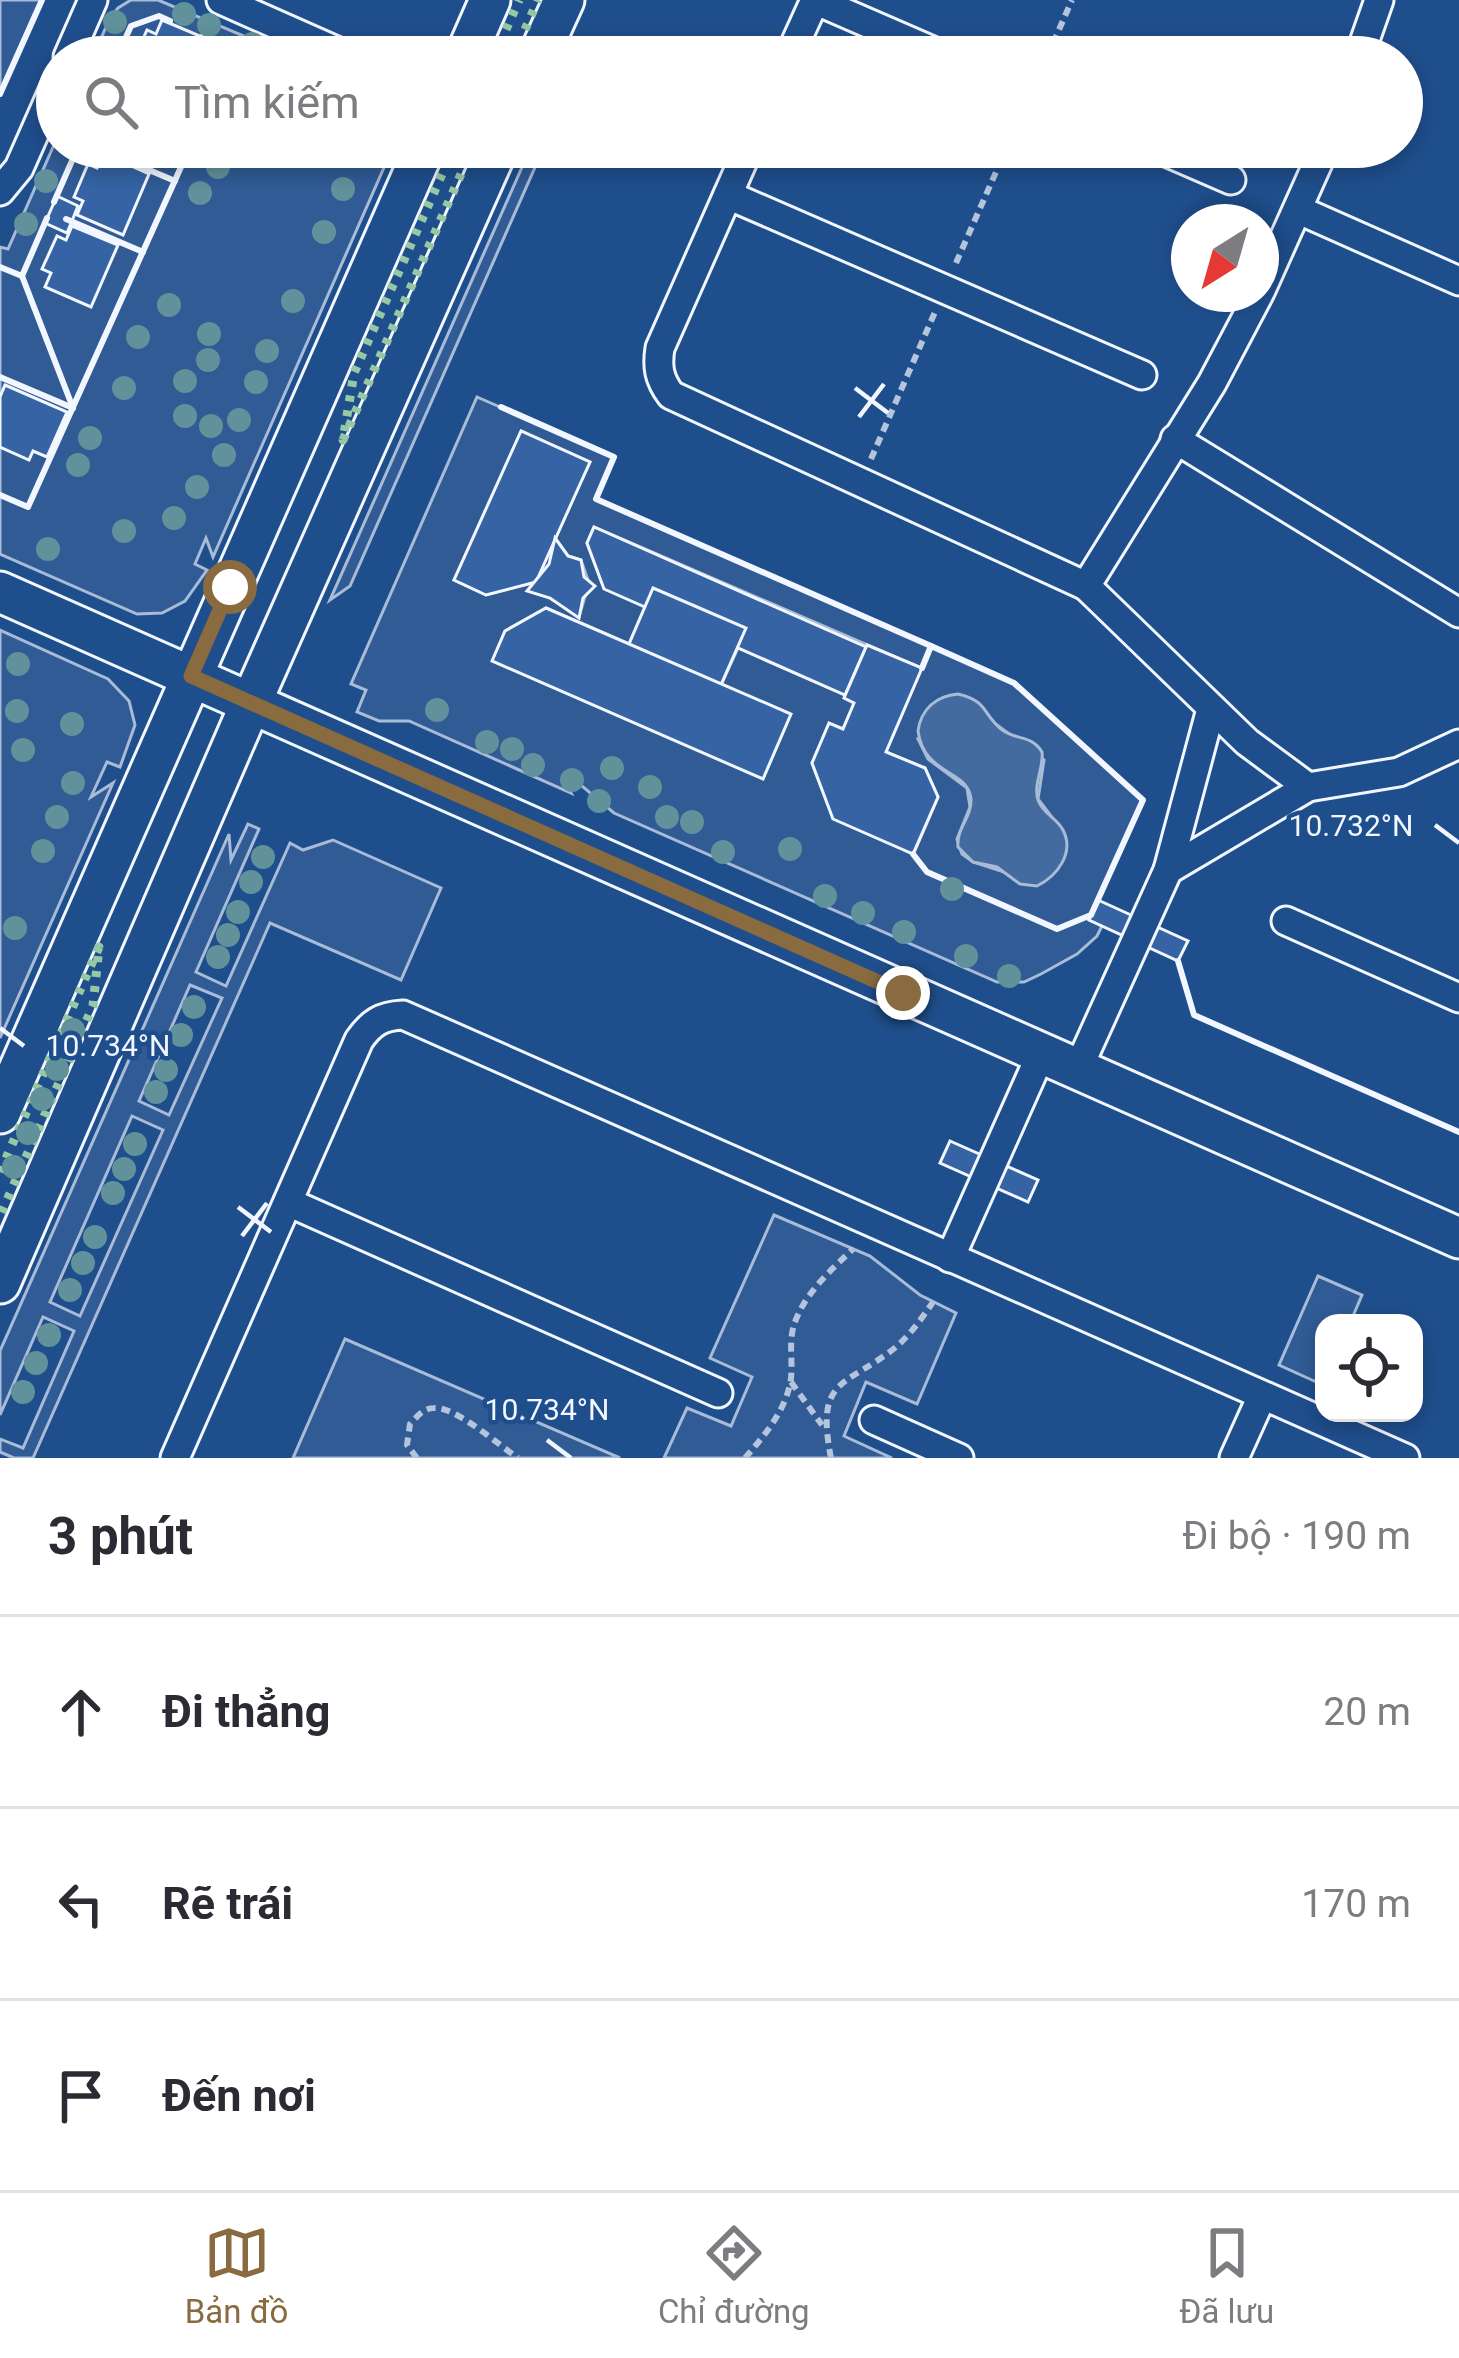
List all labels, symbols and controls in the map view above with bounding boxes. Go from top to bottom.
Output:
search box [36,36,1423,168]
icon: search [78,69,144,135]
text: Tìm kiếm [174,76,360,129]
north arrow [1171,204,1279,312]
route start [203,560,257,614]
text: 10.732°N [1289,808,1413,843]
route end [876,966,930,1020]
text: 10.734°N [46,1028,170,1063]
map controls [1315,1314,1423,1422]
button: locate [1315,1314,1423,1422]
text: 10.734°N [485,1392,609,1427]
text: 3 phút [48,1507,193,1566]
text: Đi bộ · 190 m [1182,1513,1411,1559]
icon: ahead [48,1679,114,1745]
text: Đi thẳng [162,1685,330,1738]
text: 20 m [1323,1689,1411,1735]
icon: left [48,1871,114,1937]
text: Rẽ trái [162,1877,293,1930]
text: 170 m [1301,1881,1411,1927]
icon: arrive [48,2063,114,2129]
text: Đến nơi [162,2069,316,2122]
tab: Bản đồ [185,2220,288,2331]
tab: Chỉ đường [658,2220,810,2331]
tab: Đã lưu [1179,2220,1274,2331]

